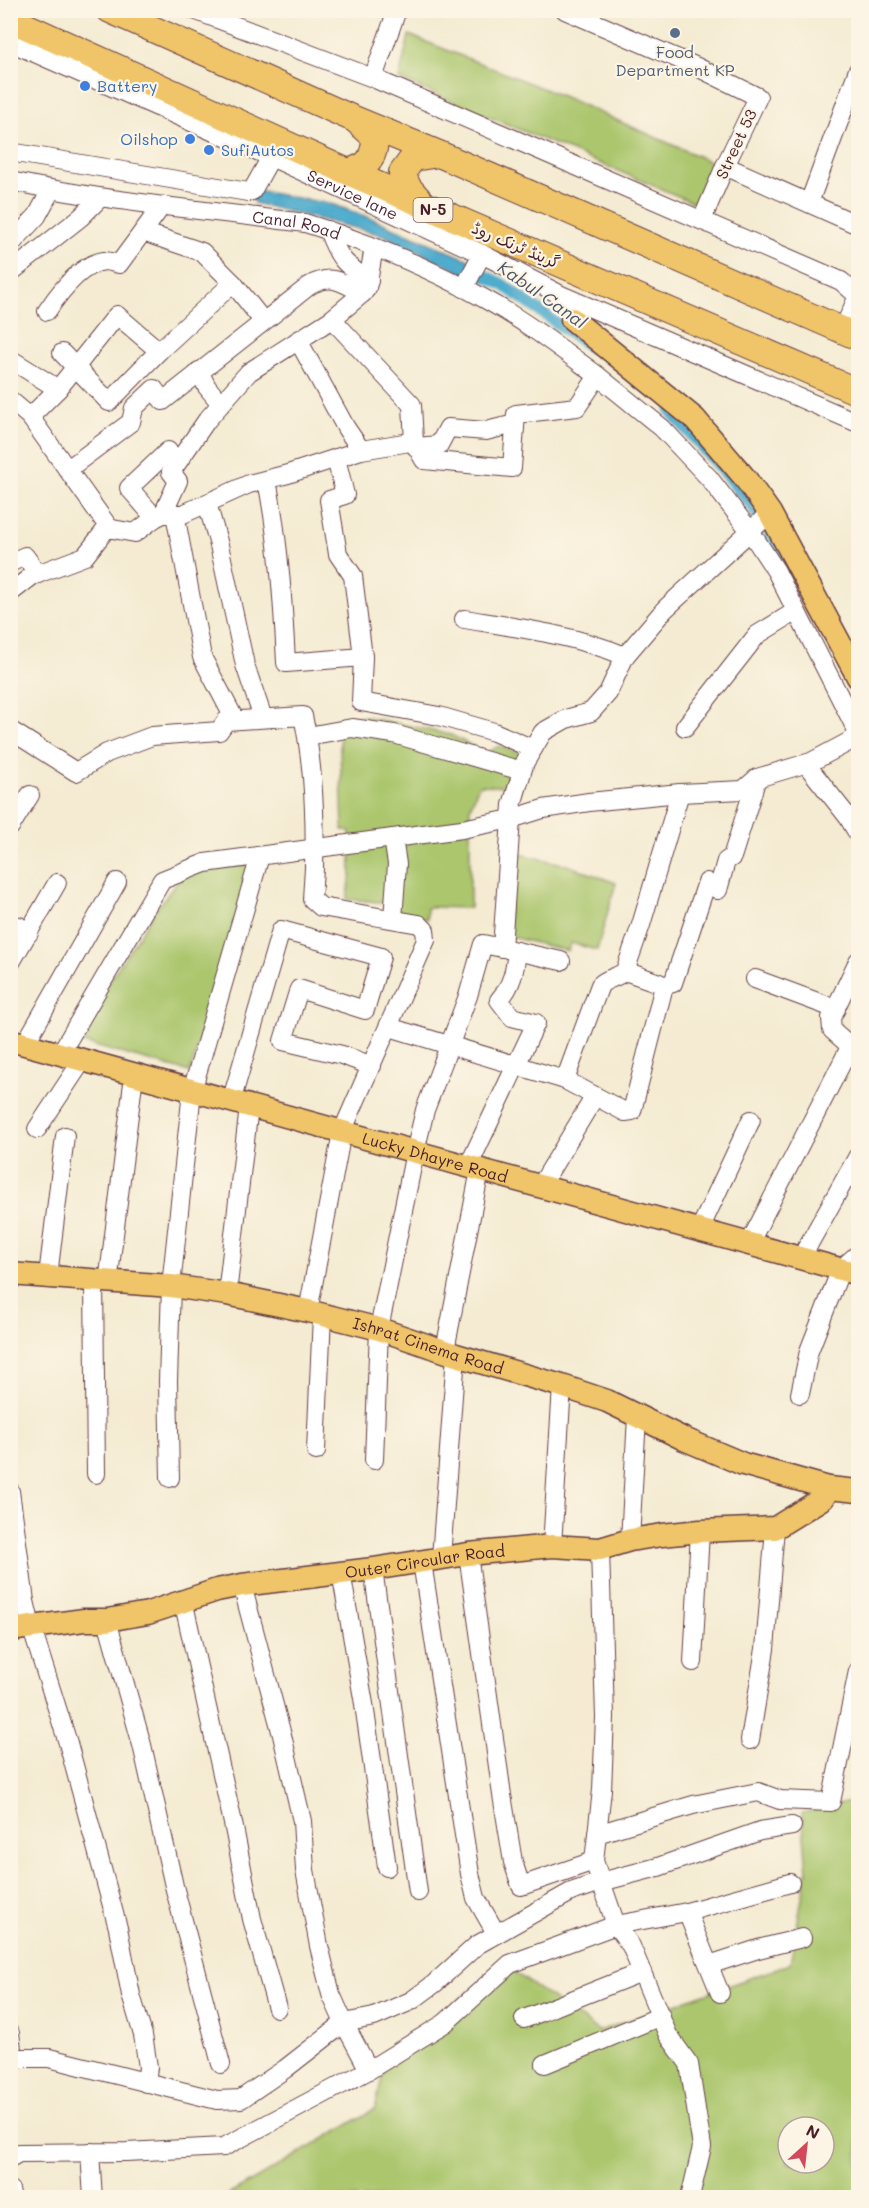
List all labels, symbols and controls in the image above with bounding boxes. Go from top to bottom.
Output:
marker: Food Department KP [668,26,682,40]
place label: Food Department KP [616,41,735,80]
place label: Battery [97,75,157,96]
marker: Battery [78,79,92,93]
street label: Street 53 [710,105,761,182]
place label: Oilshop [120,128,178,149]
marker: Oilshop [183,132,197,146]
place label: SufiAutos [221,139,294,160]
marker: SufiAutos [202,143,216,157]
street label: Service lane [304,164,402,224]
road number: N-5 [414,198,452,222]
street label: Canal Road [251,206,343,244]
street label: گرینڈ ٹرنک روڈ [469,217,564,273]
water label: Kabul Canal [493,255,592,334]
street label: Lucky Dhayre Road [360,1127,510,1187]
street label: Ishrat Cinema Road [351,1312,506,1378]
street label: Outer Circular Road [344,1540,506,1582]
north arrow [776,2115,836,2175]
text: N [803,2119,823,2143]

